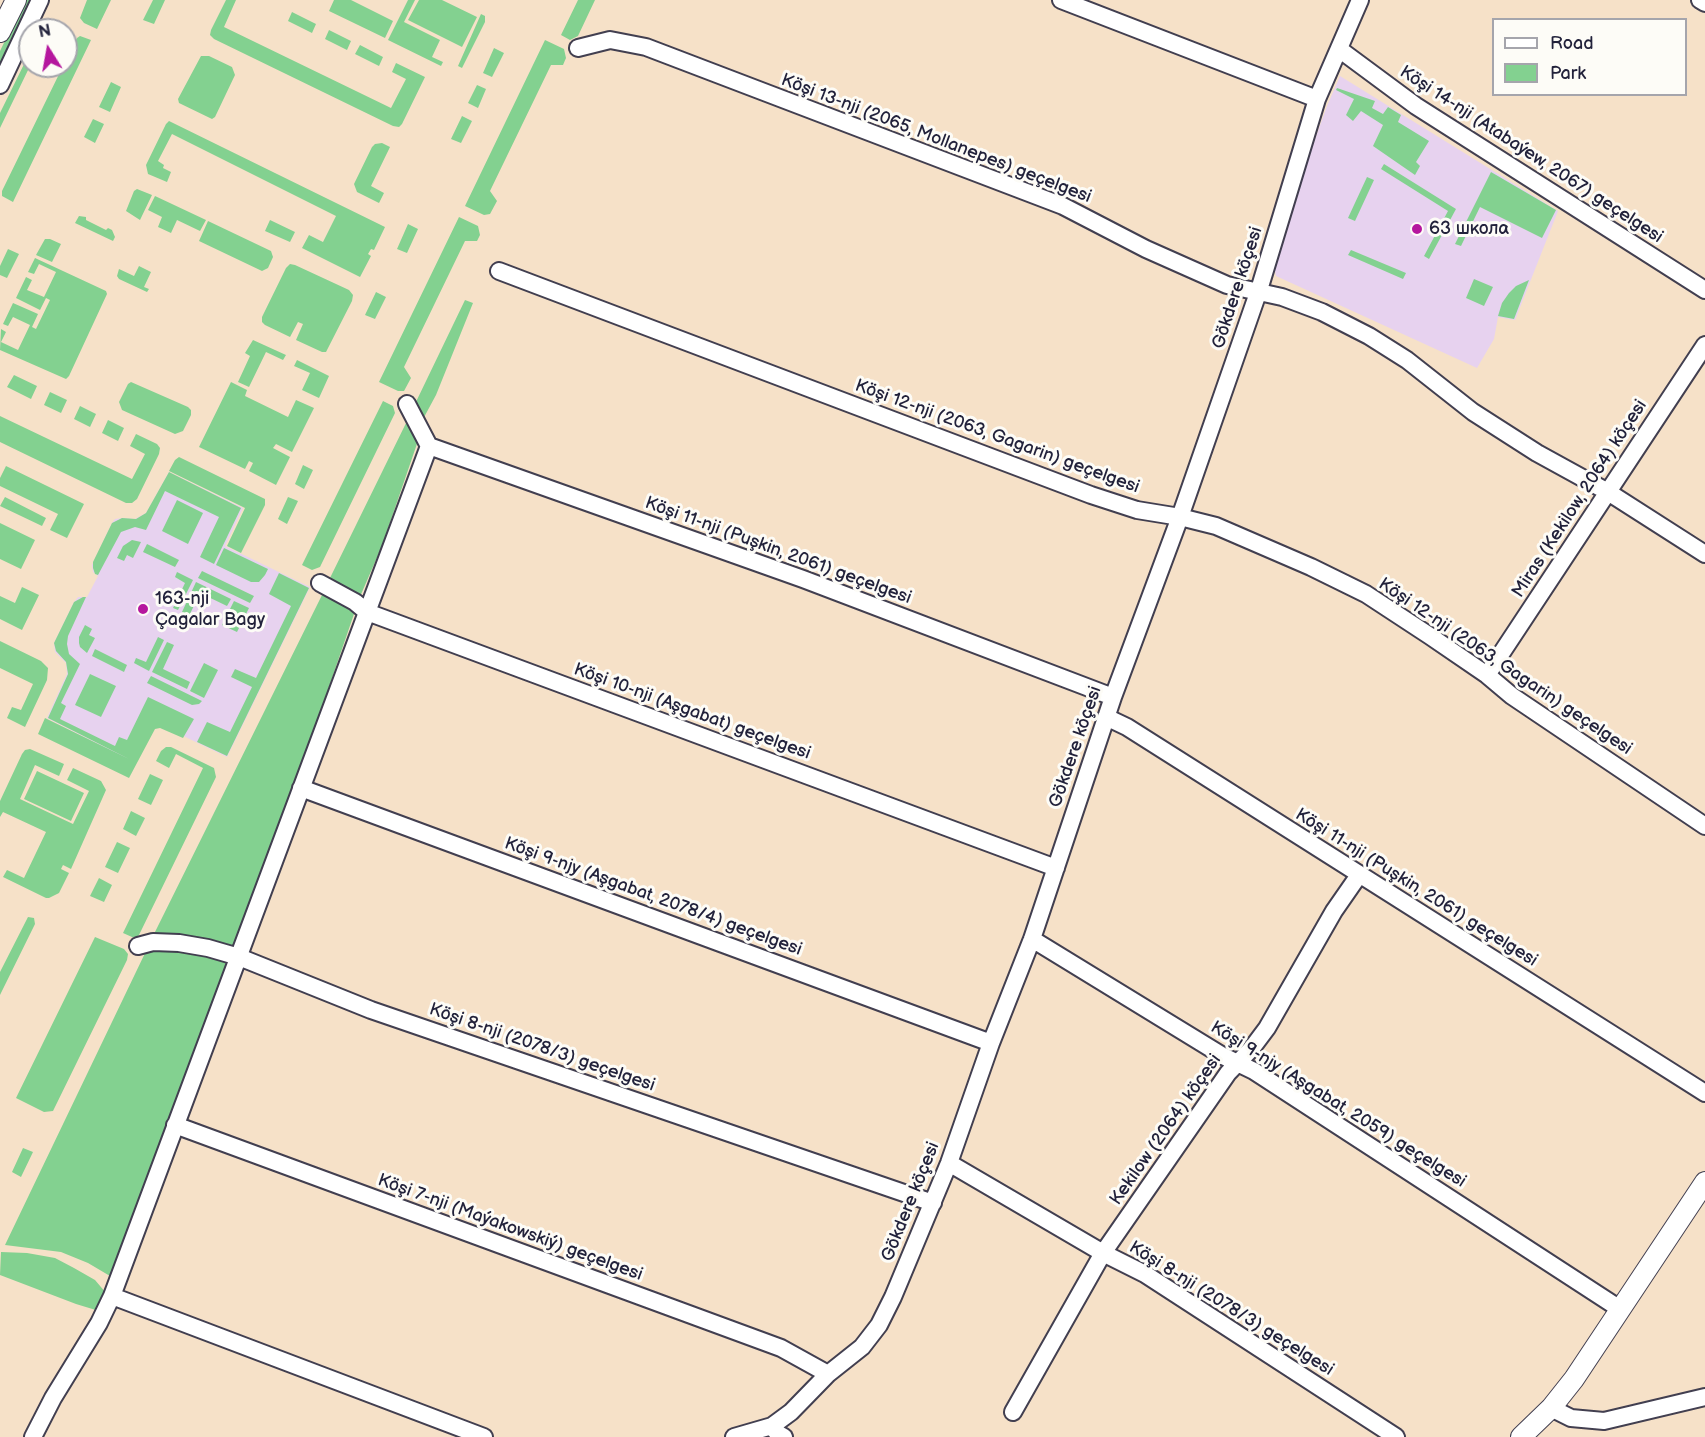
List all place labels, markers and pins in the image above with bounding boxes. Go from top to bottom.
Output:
place label: 63 школа [1429,218,1509,240]
marker: 63 школа [1410,222,1424,236]
place label: 163-nji Çagalar Bagy [155,588,265,630]
marker: 163-nji Çagalar Bagy [136,602,150,616]

